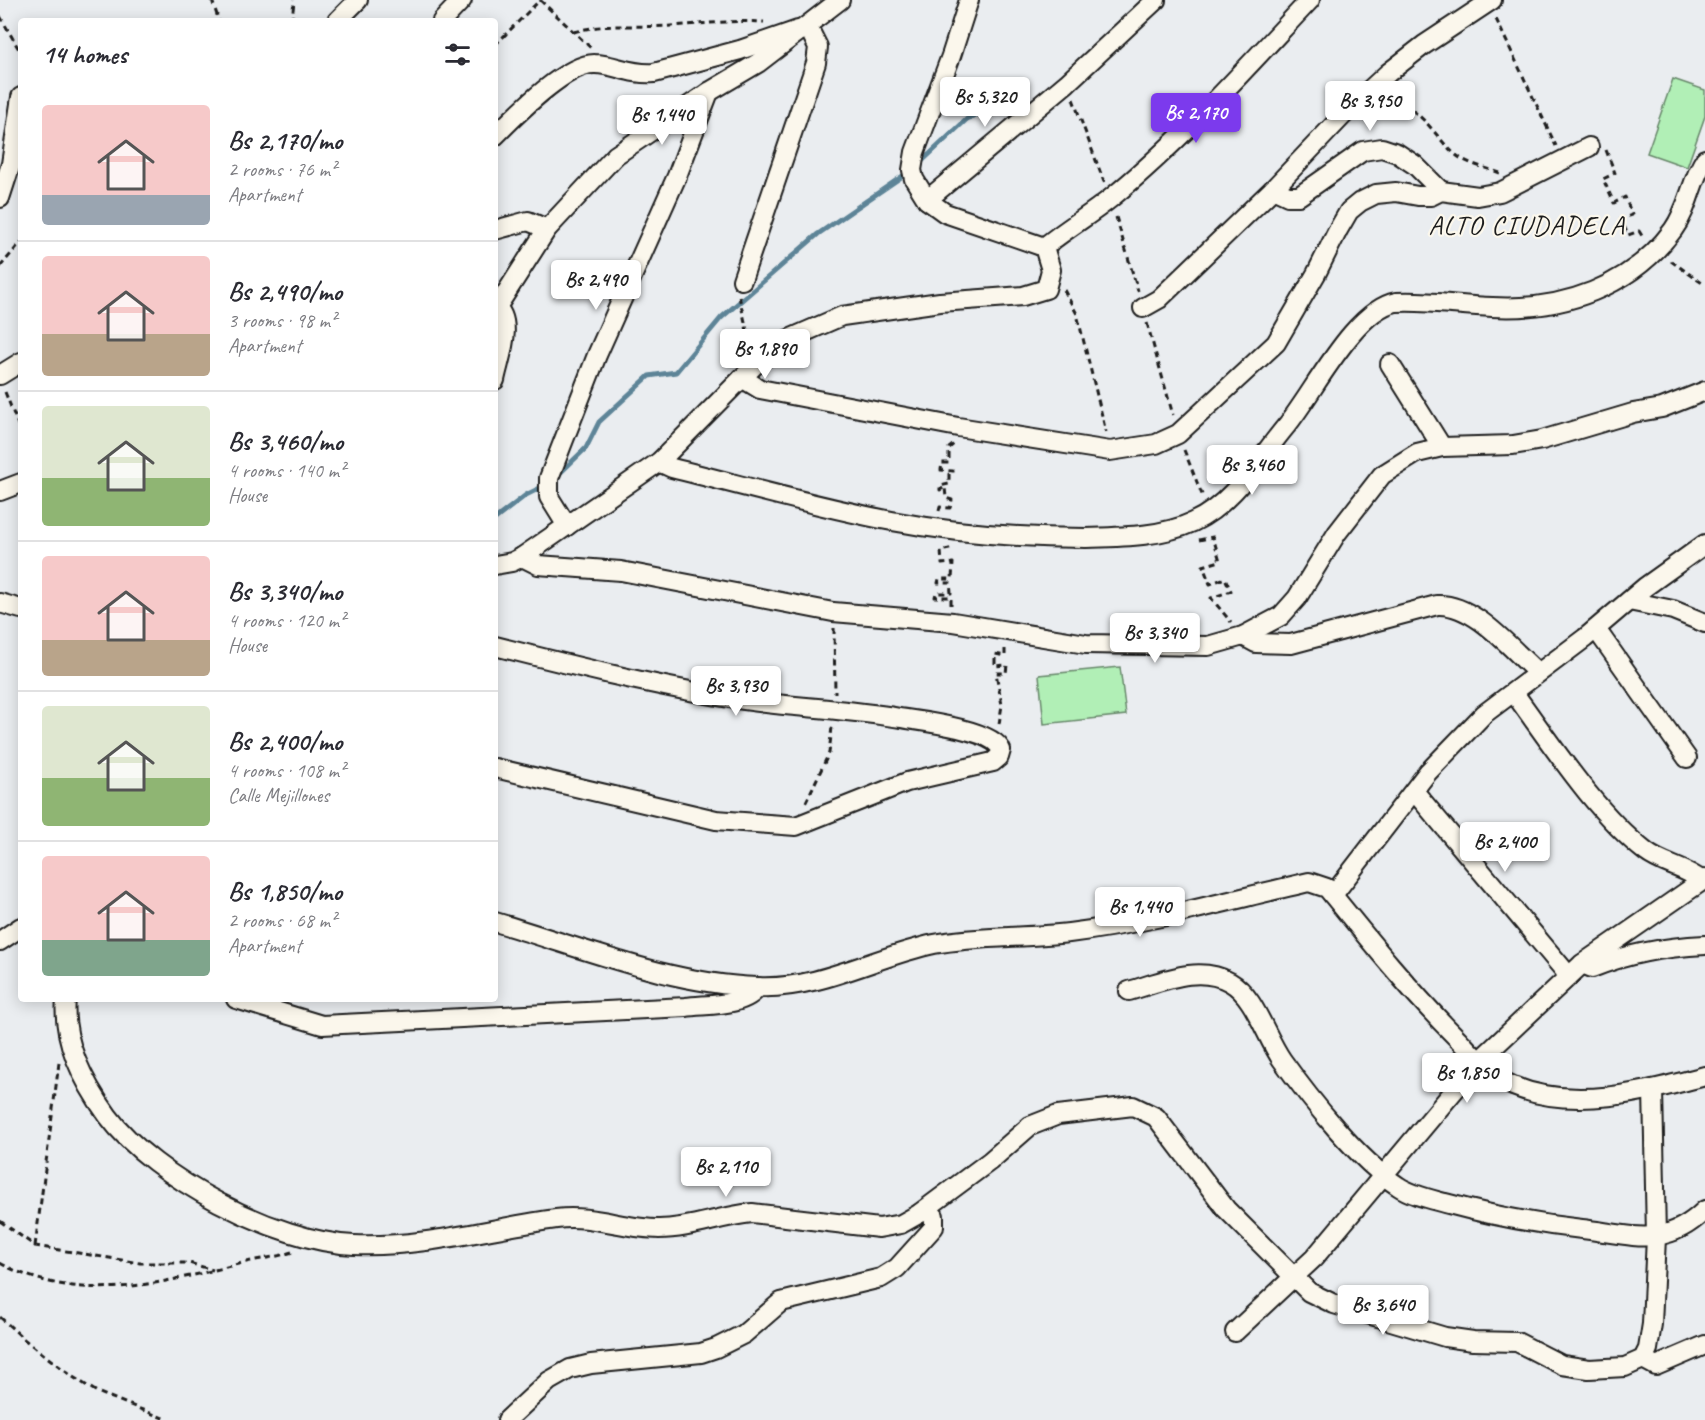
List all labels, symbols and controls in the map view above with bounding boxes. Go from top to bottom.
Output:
text: 14 homes [42,38,127,71]
icon: filters [441,38,474,71]
pin: Bs 5,320 [923,77,1047,128]
pin: Bs 3,950 [1308,81,1432,132]
text: Bs 5,320 [954,84,1016,109]
text: Bs 3,950 [1339,88,1401,113]
pin: Bs 2,170 [1134,93,1258,144]
pin: Bs 1,440 [600,95,724,146]
text: Bs 2,170 [1165,100,1227,125]
text: Bs 1,440 [631,102,693,127]
text: Bs 2,170/mo [228,124,342,157]
icon: home [90,129,162,201]
text: 2 rooms · 76 m² [228,157,336,182]
text: Apartment [228,182,301,207]
district label: ALTO CIUDADELA [1429,208,1625,242]
pin: Bs 2,490 [534,260,658,311]
text: Bs 2,490 [565,267,627,292]
text: Bs 2,490/mo [228,275,342,308]
icon: home [90,280,162,352]
text: 3 rooms · 98 m² [228,308,336,333]
pin: Bs 1,890 [703,329,827,380]
text: Apartment [228,333,301,358]
text: Bs 1,890 [734,336,796,361]
text: Bs 3,460/mo [228,425,343,458]
icon: home [90,430,162,502]
pin: Bs 3,460 [1190,445,1314,496]
text: Bs 3,460 [1221,452,1283,477]
text: 4 rooms · 140 m² [228,458,345,483]
text: House [228,483,267,508]
text: Bs 3,340/mo [228,575,342,608]
icon: home [90,580,162,652]
text: 4 rooms · 120 m² [228,608,345,633]
pin: Bs 3,340 [1093,613,1217,664]
text: Bs 3,340 [1124,620,1186,645]
text: House [228,633,267,658]
pin: Bs 3,930 [674,666,798,717]
text: Bs 3,930 [705,673,767,698]
text: Bs 2,400/mo [228,725,342,758]
icon: home [90,730,162,802]
text: 4 rooms · 108 m² [228,758,345,783]
text: Calle Mejillones [228,783,329,808]
pin: Bs 2,400 [1443,822,1567,873]
text: Bs 2,400 [1474,829,1536,854]
text: Bs 1,850/mo [228,875,342,908]
icon: home [90,880,162,952]
pin: Bs 1,440 [1078,887,1202,938]
text: Bs 1,440 [1109,894,1171,919]
text: 2 rooms · 68 m² [228,908,336,933]
text: Apartment [228,933,301,958]
pin: Bs 1,850 [1405,1053,1529,1104]
text: Bs 1,850 [1436,1060,1498,1085]
pin: Bs 2,110 [664,1147,788,1198]
text: Bs 2,110 [695,1154,757,1179]
pin: Bs 3,640 [1321,1285,1445,1336]
text: Bs 3,640 [1352,1292,1414,1317]

